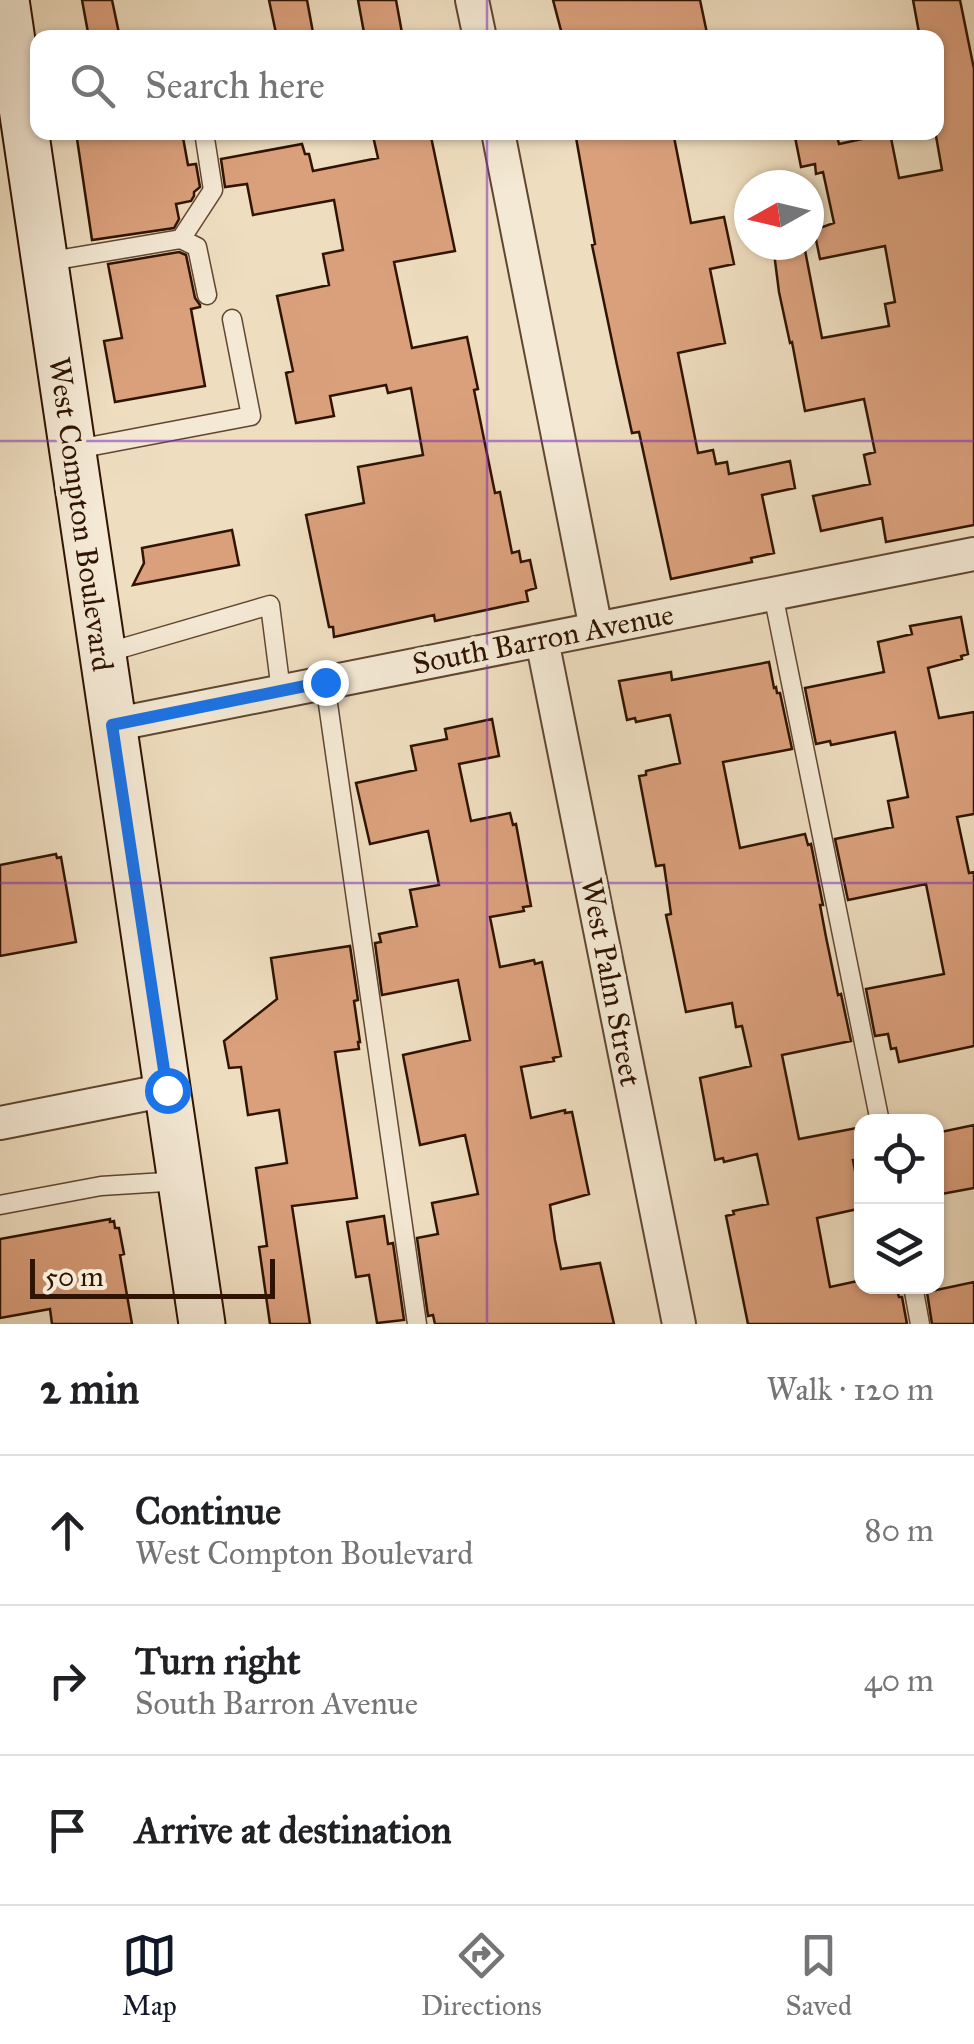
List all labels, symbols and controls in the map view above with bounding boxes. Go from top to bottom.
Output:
search box [30,30,944,140]
icon: search [65,58,120,113]
text: Search here [145,62,325,108]
north arrow [734,170,824,260]
street label: West Compton Boulevard [41,354,121,674]
street label: South Barron Avenue [409,596,677,682]
route end [303,660,349,706]
street label: West Palm Street [573,875,649,1090]
route start [145,1068,191,1114]
map controls [854,1114,944,1294]
button: locate [854,1114,944,1204]
button: layers [854,1204,944,1294]
scale bar [30,1254,275,1298]
text: 50 m [45,1259,104,1294]
text: 2 min [40,1363,139,1415]
text: Walk · 120 m [767,1370,934,1409]
text: Continue [135,1488,281,1534]
icon: ahead [40,1503,95,1558]
text: 80 m [865,1511,934,1550]
text: West Compton Boulevard [135,1534,473,1573]
text: Turn right [135,1638,301,1684]
icon: right [40,1653,95,1708]
text: 40 m [864,1661,934,1700]
text: South Barron Avenue [135,1684,418,1723]
icon: arrive [40,1803,95,1858]
text: Arrive at destination [135,1807,452,1853]
tab: Map [122,1928,177,2023]
tab: Directions [421,1928,542,2023]
tab: Saved [786,1928,852,2023]

